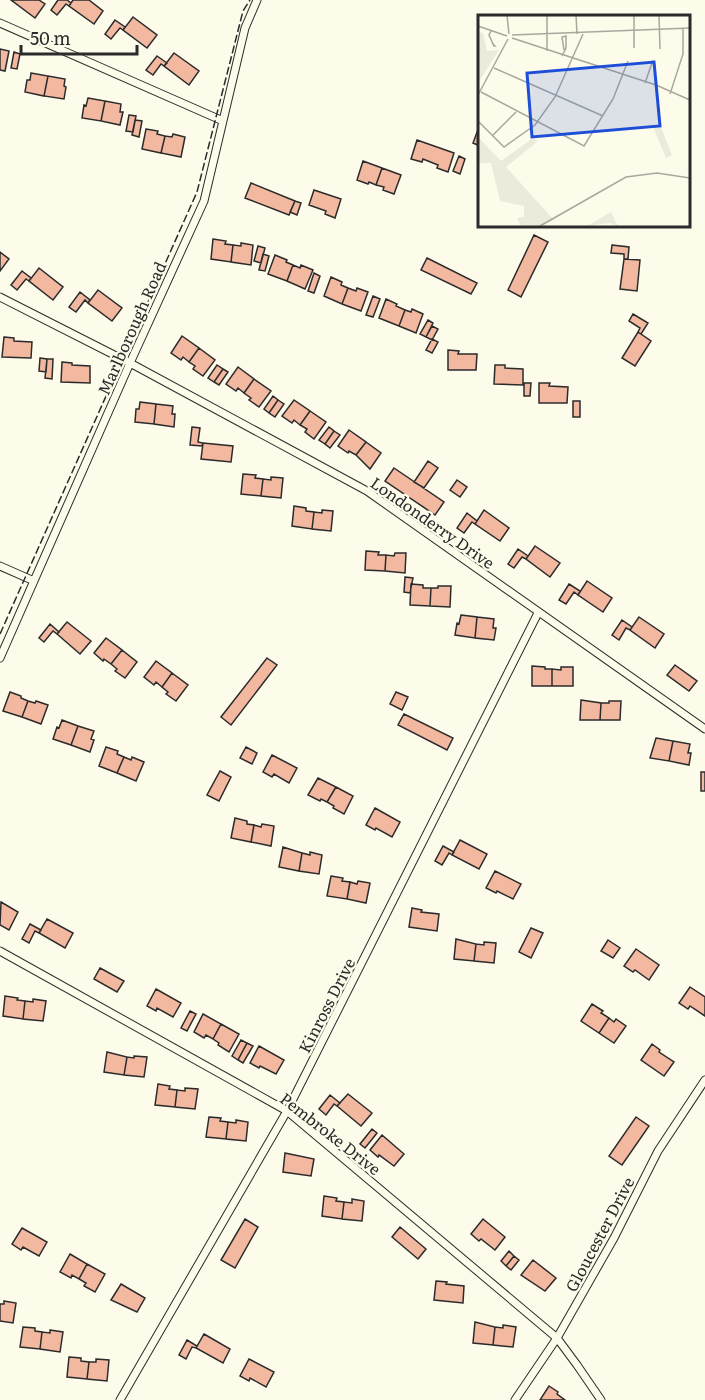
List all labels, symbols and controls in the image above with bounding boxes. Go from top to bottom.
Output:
inset map [478,15,690,226]
scale bar [21,18,136,56]
text: 50 m [30,24,71,51]
street label: Marlborough Road [91,257,171,399]
street label: Londonderry Drive [366,470,500,574]
street label: Kinross Drive [292,953,360,1057]
street label: Pembroke Drive [276,1086,386,1180]
street label: Gloucester Drive [559,1172,639,1296]

